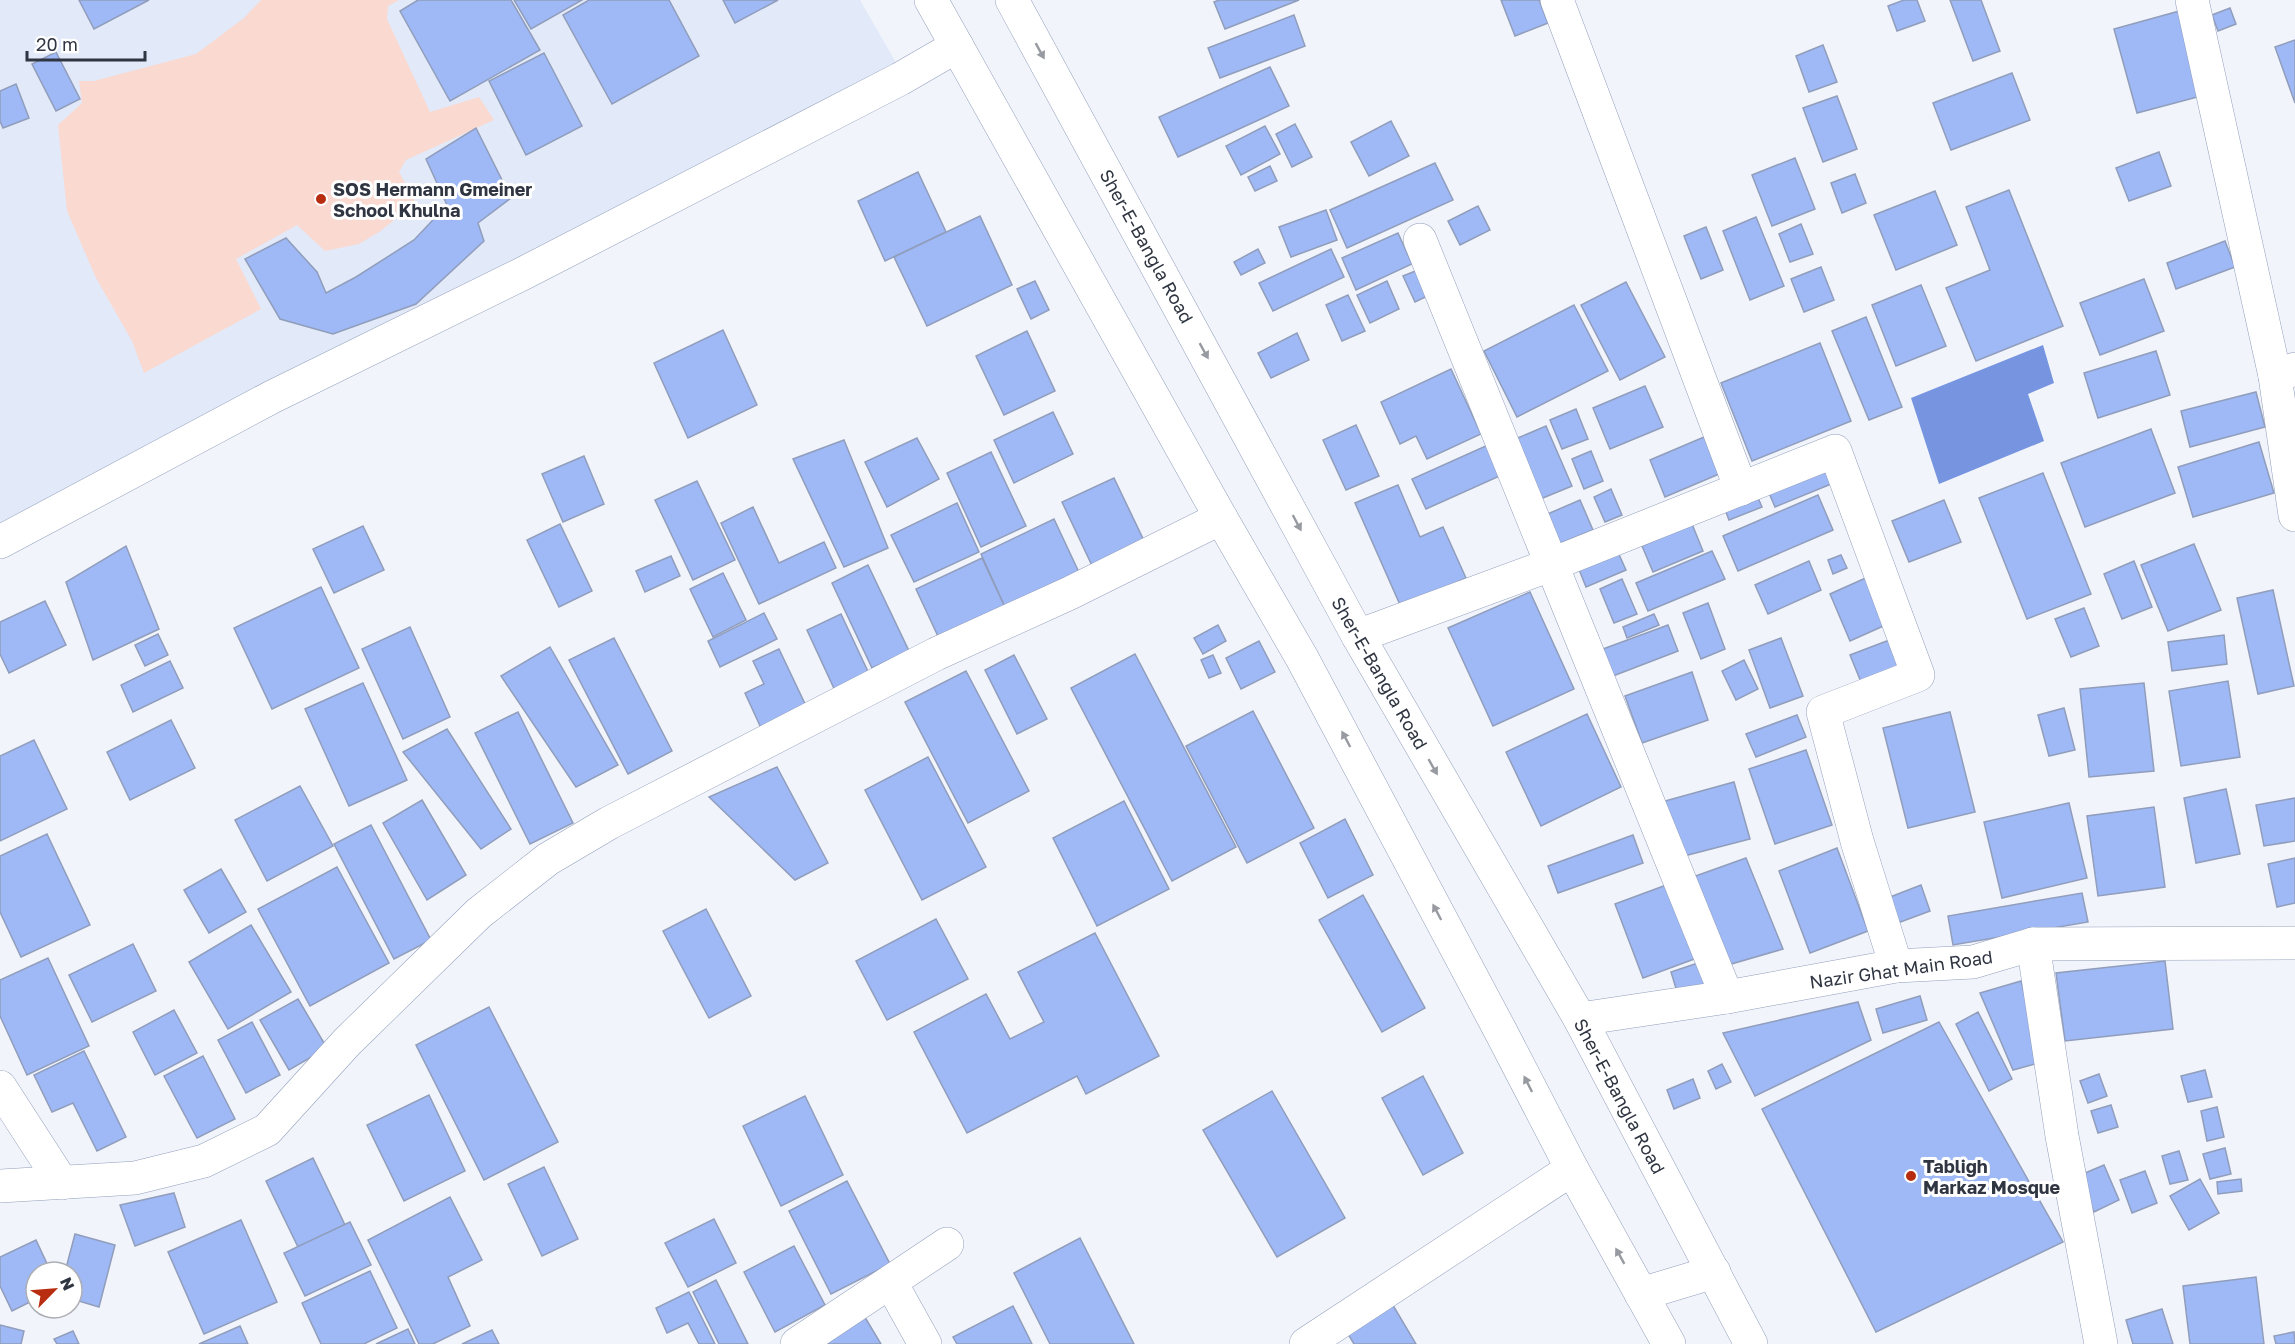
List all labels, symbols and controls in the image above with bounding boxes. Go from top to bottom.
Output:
scale bar [27,24,146,62]
text: 20 m [36,33,78,55]
one-way arrow [1035,43,1045,60]
street label: Sher-E-Bangla Road [1096,165,1198,327]
place label: SOS Hermann Gmeiner School Khulna [333,178,532,221]
marker: SOS Hermann Gmeiner School Khulna [314,192,328,206]
one-way arrow [1199,343,1209,360]
one-way arrow [1292,515,1302,532]
street label: Sher-E-Bangla Road [1327,593,1433,753]
one-way arrow [1341,731,1351,748]
one-way arrow [1428,758,1438,775]
one-way arrow [1432,903,1442,920]
street label: Nazir Ghat Main Road [1808,945,1994,993]
street label: Sher-E-Bangla Road [1570,1015,1670,1177]
one-way arrow [1523,1075,1533,1092]
place label: Tabligh Markaz Mosque [1923,1155,2061,1198]
marker: Tabligh Markaz Mosque [1904,1169,1918,1183]
one-way arrow [1615,1247,1625,1264]
north arrow [24,1260,84,1320]
text: N [56,1274,79,1293]

